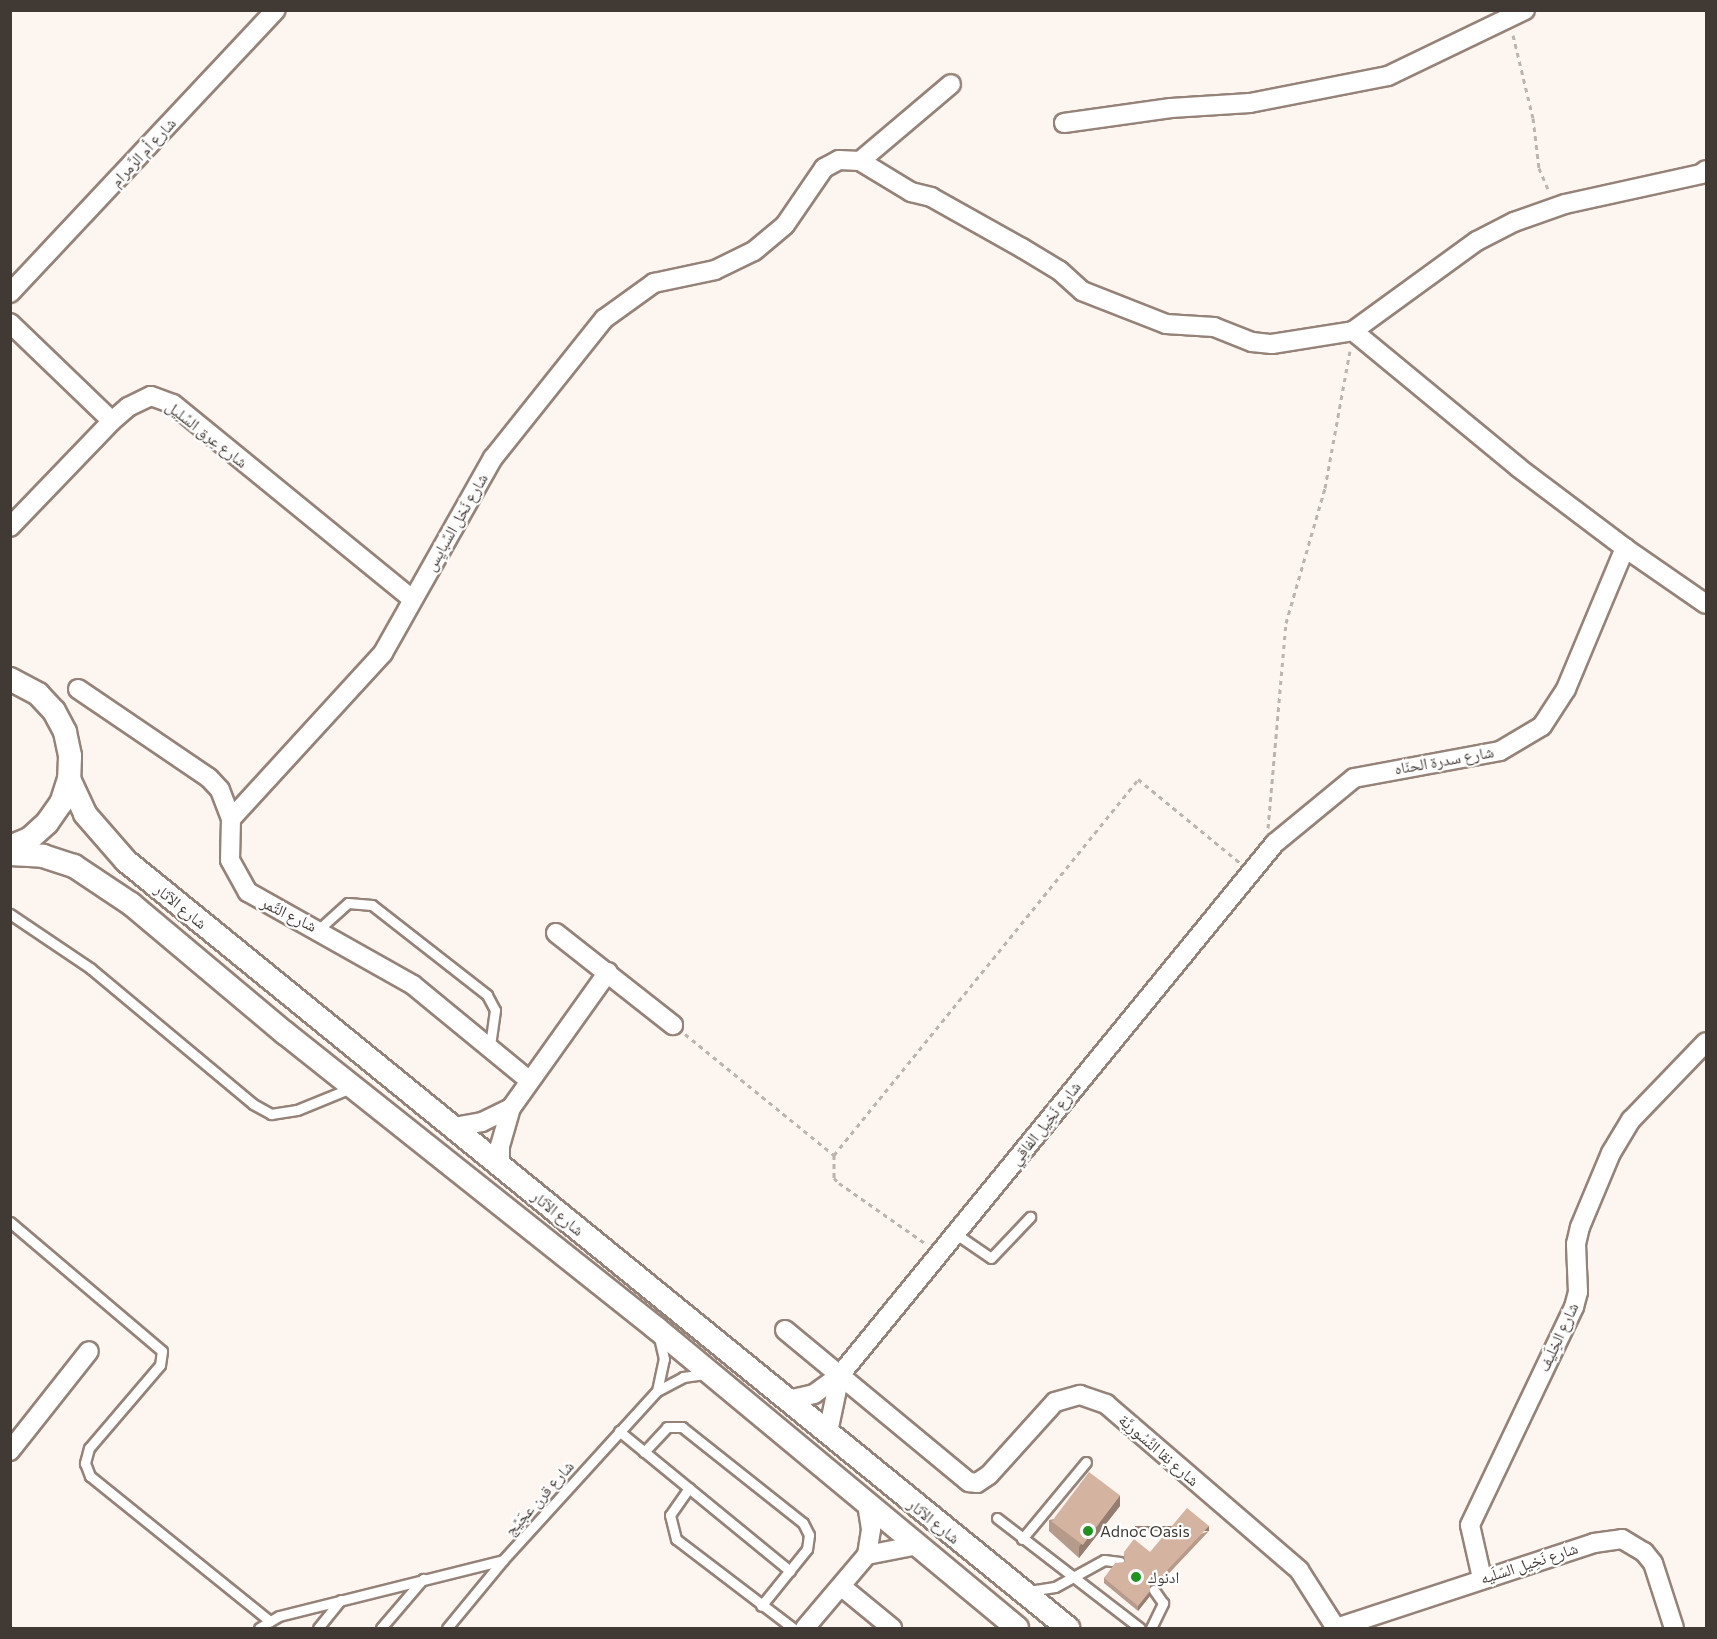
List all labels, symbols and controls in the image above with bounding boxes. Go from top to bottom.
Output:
street label: شارع أم الرَّمرام [106,114,180,190]
street label: شارع عِرق السِّلِيل [162,396,252,472]
street label: شارع نَخل السِّبايِس [420,470,492,574]
street label: شارع سدرة الحنّاه [1393,742,1495,778]
street label: شارع الآثار [151,879,211,933]
street label: شارع التَّمر [258,892,320,936]
street label: شارع نَخِيل الفاقِي [1005,1077,1085,1169]
street label: شارع الآثار [528,1186,588,1240]
street label: شارع الخِلَيف [1534,1299,1582,1375]
street label: شارع نِقا النِّسُورِيَّة [1115,1410,1203,1490]
street label: شارع قرن عجَيِّج [500,1457,578,1539]
street label: شارع الآثار [904,1494,964,1548]
place label: Adnoc Oasis [1100,1521,1190,1541]
marker: Adnoc Oasis [1081,1524,1095,1538]
street label: شارع نَخِيل السّلَيه [1478,1538,1580,1588]
place label: ادنوك [1148,1567,1179,1587]
marker: ادنوك [1129,1570,1143,1584]

